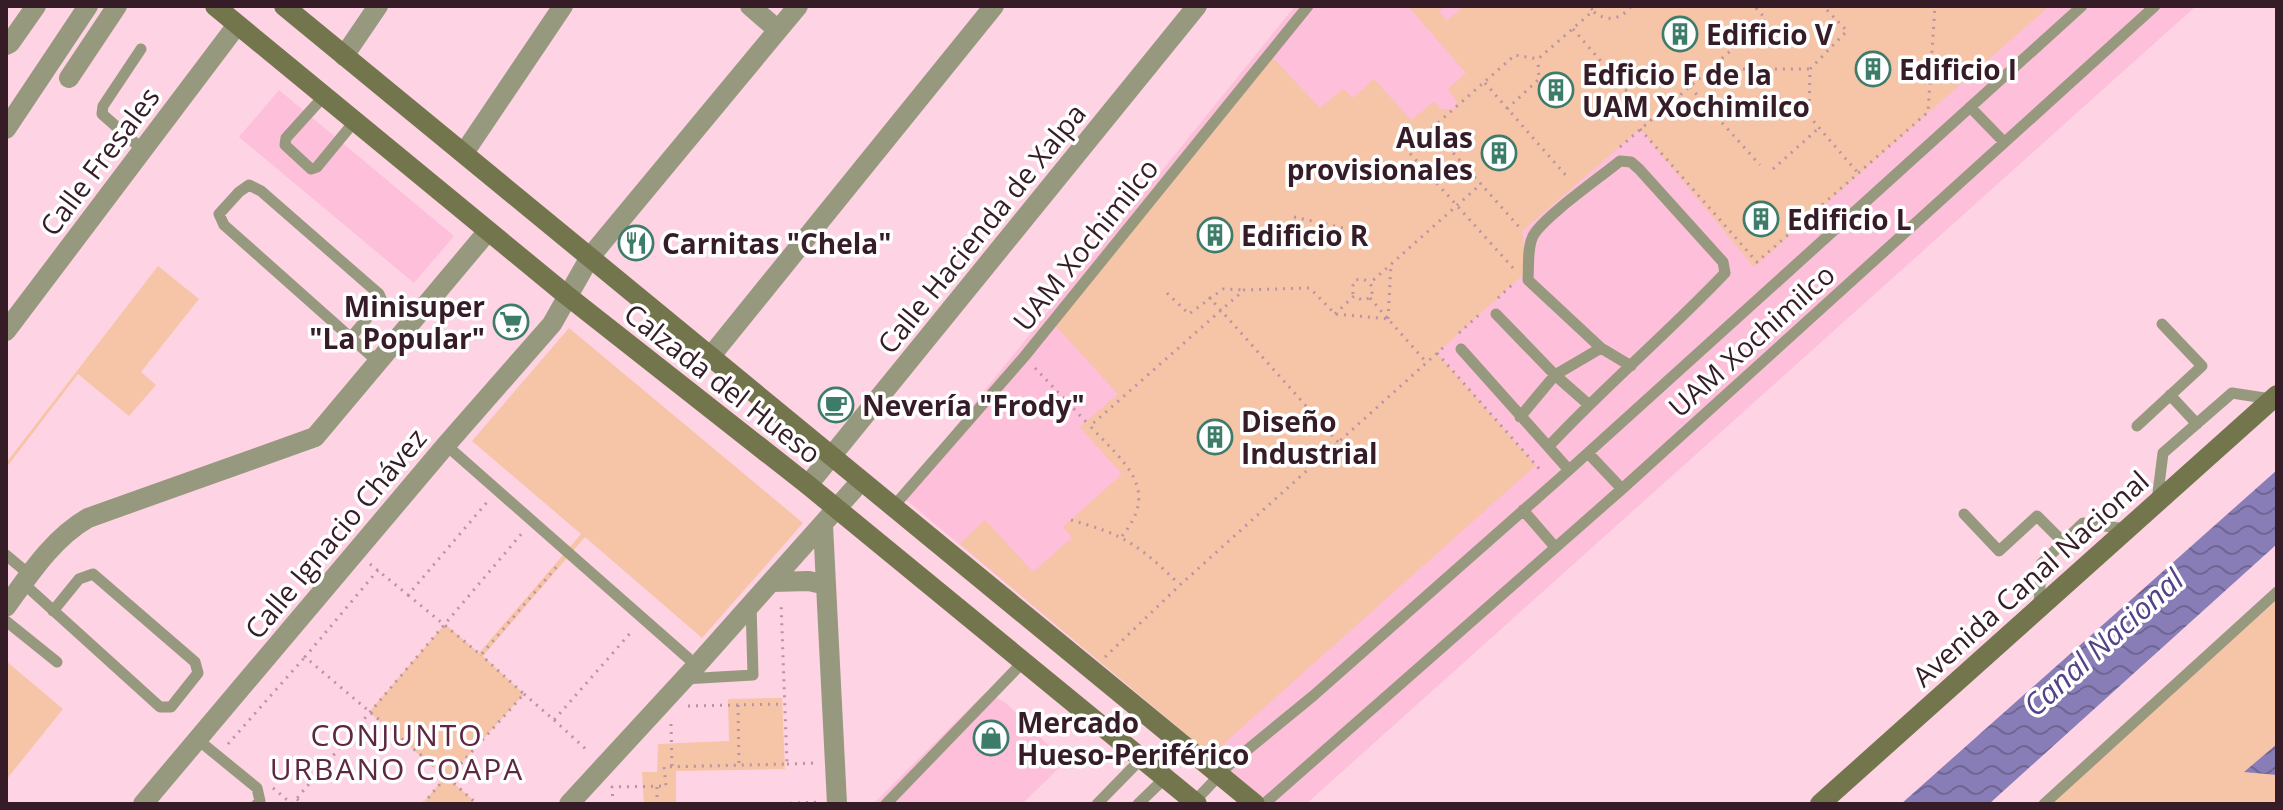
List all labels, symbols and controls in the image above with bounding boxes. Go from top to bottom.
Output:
building icon: Edificio V [1661,15,1699,53]
place label: Edificio V [1706,15,1834,53]
building icon: Edificio I [1854,50,1892,88]
place label: Edificio I [1899,50,2017,88]
place label: Edficio F de la UAM Xochimilco [1582,55,1810,125]
building icon: Edficio F de la UAM Xochimilco [1537,71,1575,109]
street label: Calle Fresales [31,79,167,243]
street label: Calle Hacienda de Xalpa [868,95,1094,361]
place label: Aulas provisionales [1287,118,1473,188]
building icon: Aulas provisionales [1480,134,1518,172]
street label: UAM Xochimilco [1004,150,1166,338]
building icon: Edificio L [1742,200,1780,238]
place label: Edificio L [1787,200,1912,238]
building icon: Edificio R [1196,216,1234,254]
place label: Edificio R [1241,216,1369,254]
restaurant icon: Carnitas "Chela" [617,224,655,262]
place label: Carnitas "Chela" [662,224,891,262]
street label: UAM Xochimilco [1660,255,1842,425]
place label: Minisuper "La Popular" [309,287,485,357]
street label: Calzada del Hueso [617,294,829,472]
supermarket icon: Minisuper "La Popular" [492,303,530,341]
cafe icon: Nevería "Frody" [817,386,855,424]
place label: Nevería "Frody" [862,386,1085,424]
place label: Diseño Industrial [1241,402,1378,472]
building icon: Diseño Industrial [1196,418,1234,456]
street label: Calle Ignacio Chávez [236,420,434,646]
street label: Avenida Canal Nacional [1905,463,2155,693]
water label: Canal Nacional [2016,561,2190,723]
place label: Mercado Hueso-Periférico [1017,703,1249,773]
district label: CONJUNTO URBANO COAPA [270,714,524,789]
shop icon: Mercado Hueso-Periférico [972,719,1010,757]

